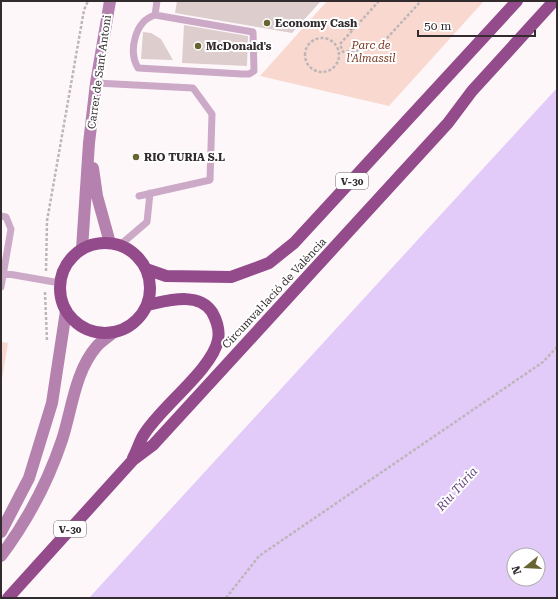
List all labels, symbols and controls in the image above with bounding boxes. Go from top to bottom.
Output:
scale bar [418,12,535,38]
street label: Carrer de Sant Antoni [85,14,114,130]
place label: Economy Cash [275,17,358,30]
marker: Economy Cash [262,18,272,28]
text: 50 m [424,19,451,33]
park label: Parc de l'Almassil [346,39,396,65]
place label: McDonald's [206,40,272,53]
marker: McDonald's [193,41,203,51]
place label: RIO TURIA S.L [144,151,225,164]
marker: RIO TURIA S.L [131,152,141,162]
road number: V-30 [336,173,368,189]
street label: Circumval·lació de València [220,235,329,351]
water label: Riu Túria [433,464,480,514]
road number: V-30 [54,521,86,537]
north arrow [506,547,546,587]
text: N [509,563,524,576]

